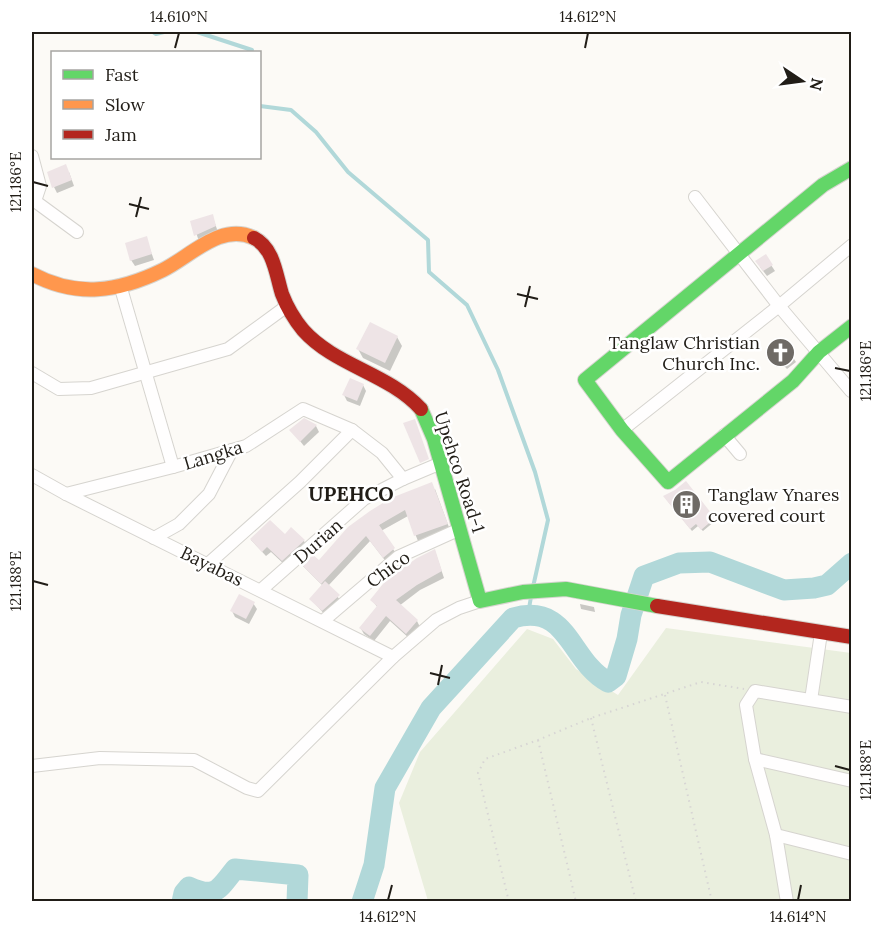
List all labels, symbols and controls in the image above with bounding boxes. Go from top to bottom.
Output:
text: 14.610°N [150,7,208,26]
text: 14.612°N [560,7,616,26]
legend [51,51,261,159]
north arrow [772,51,832,111]
text: Fast [105,63,139,86]
text: N [805,76,828,93]
text: Slow [105,93,145,116]
text: Jam [104,123,137,146]
text: 121.186°E [6,152,25,212]
place label: Tanglaw Christian Church Inc. [608,331,760,375]
church icon: Tanglaw Christian Church Inc. [765,336,797,368]
text: 121.186°E [856,341,875,401]
street label: Upehco Road-1 [430,408,490,536]
street label: Langka [181,435,245,475]
district label: UPEHCO [308,481,394,506]
place label: Tanglaw Ynares covered court [708,483,839,527]
building icon: Tanglaw Ynares covered court [671,488,703,520]
street label: Durian [289,514,347,568]
street label: Bayabas [177,541,247,591]
street label: Chico [362,545,414,593]
text: 121.188°E [6,551,25,611]
text: 121.188°E [856,740,875,800]
text: 14.612°N [360,907,416,926]
text: 14.614°N [770,907,826,926]

